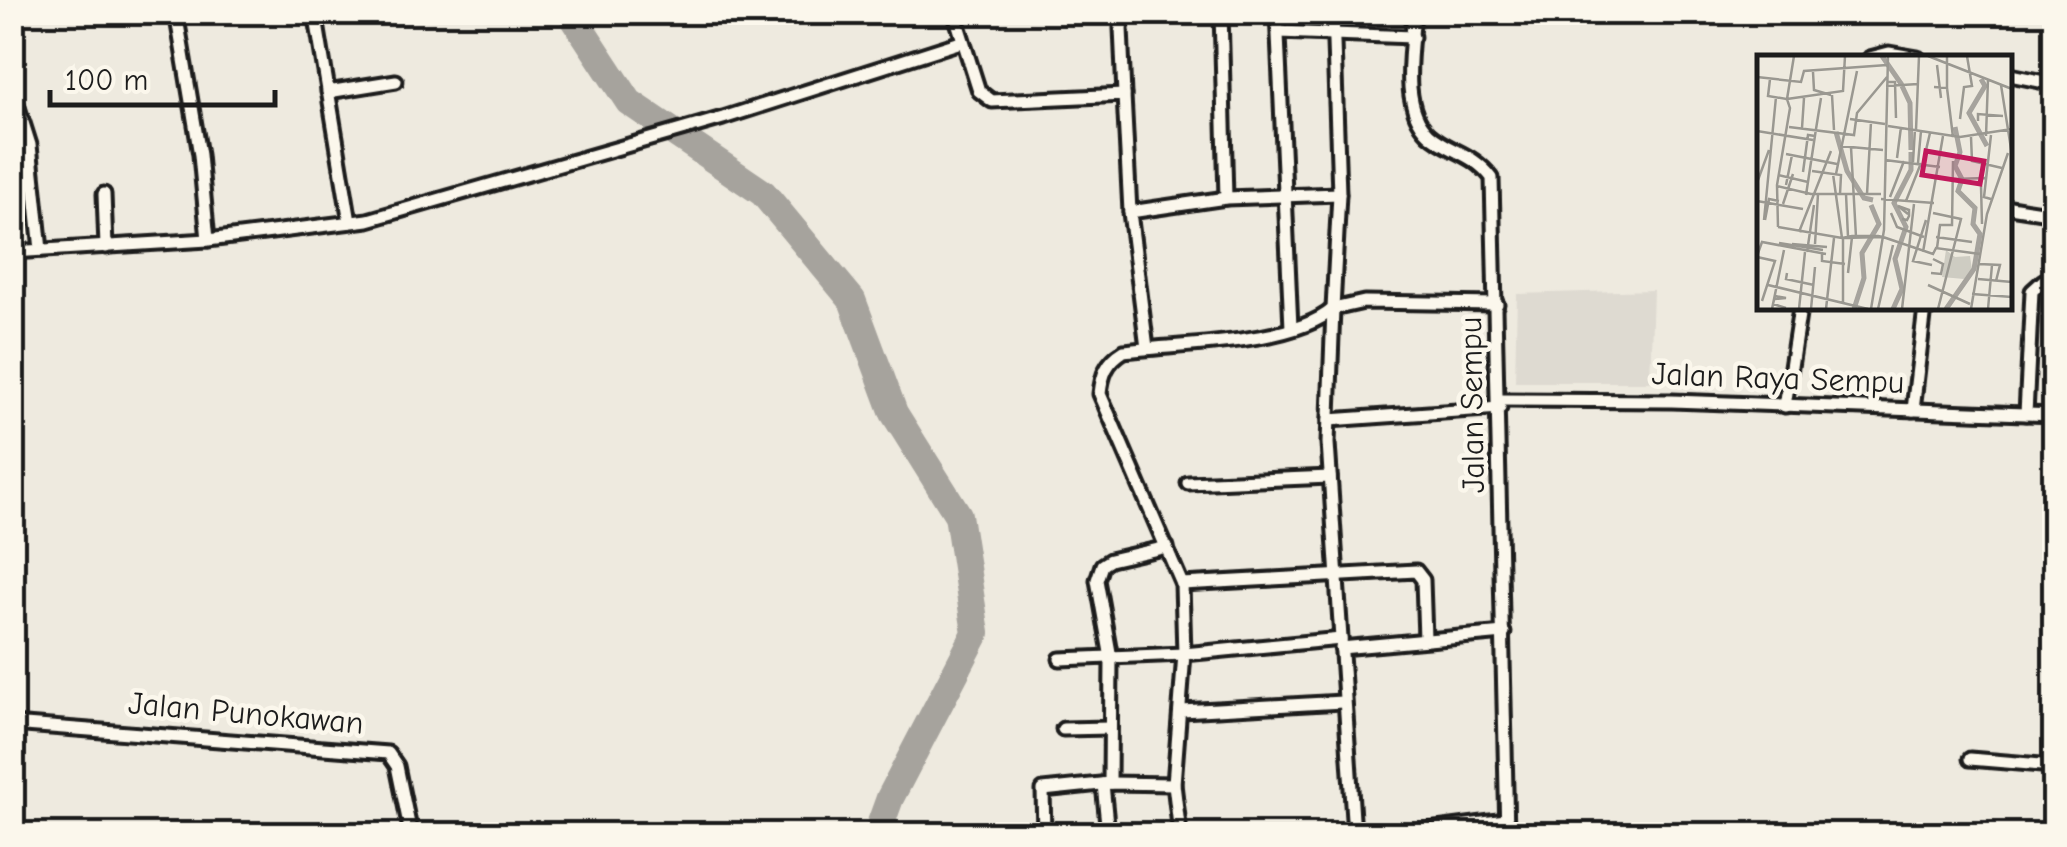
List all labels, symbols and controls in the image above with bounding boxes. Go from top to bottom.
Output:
scale bar [50,45,275,107]
inset map [1757,55,2012,310]
text: 100 m [65,63,148,98]
street label: Jalan Sempu [1452,316,1492,494]
street label: Jalan Raya Sempu [1651,355,1905,401]
street label: Jalan Punokawan [127,684,365,742]

